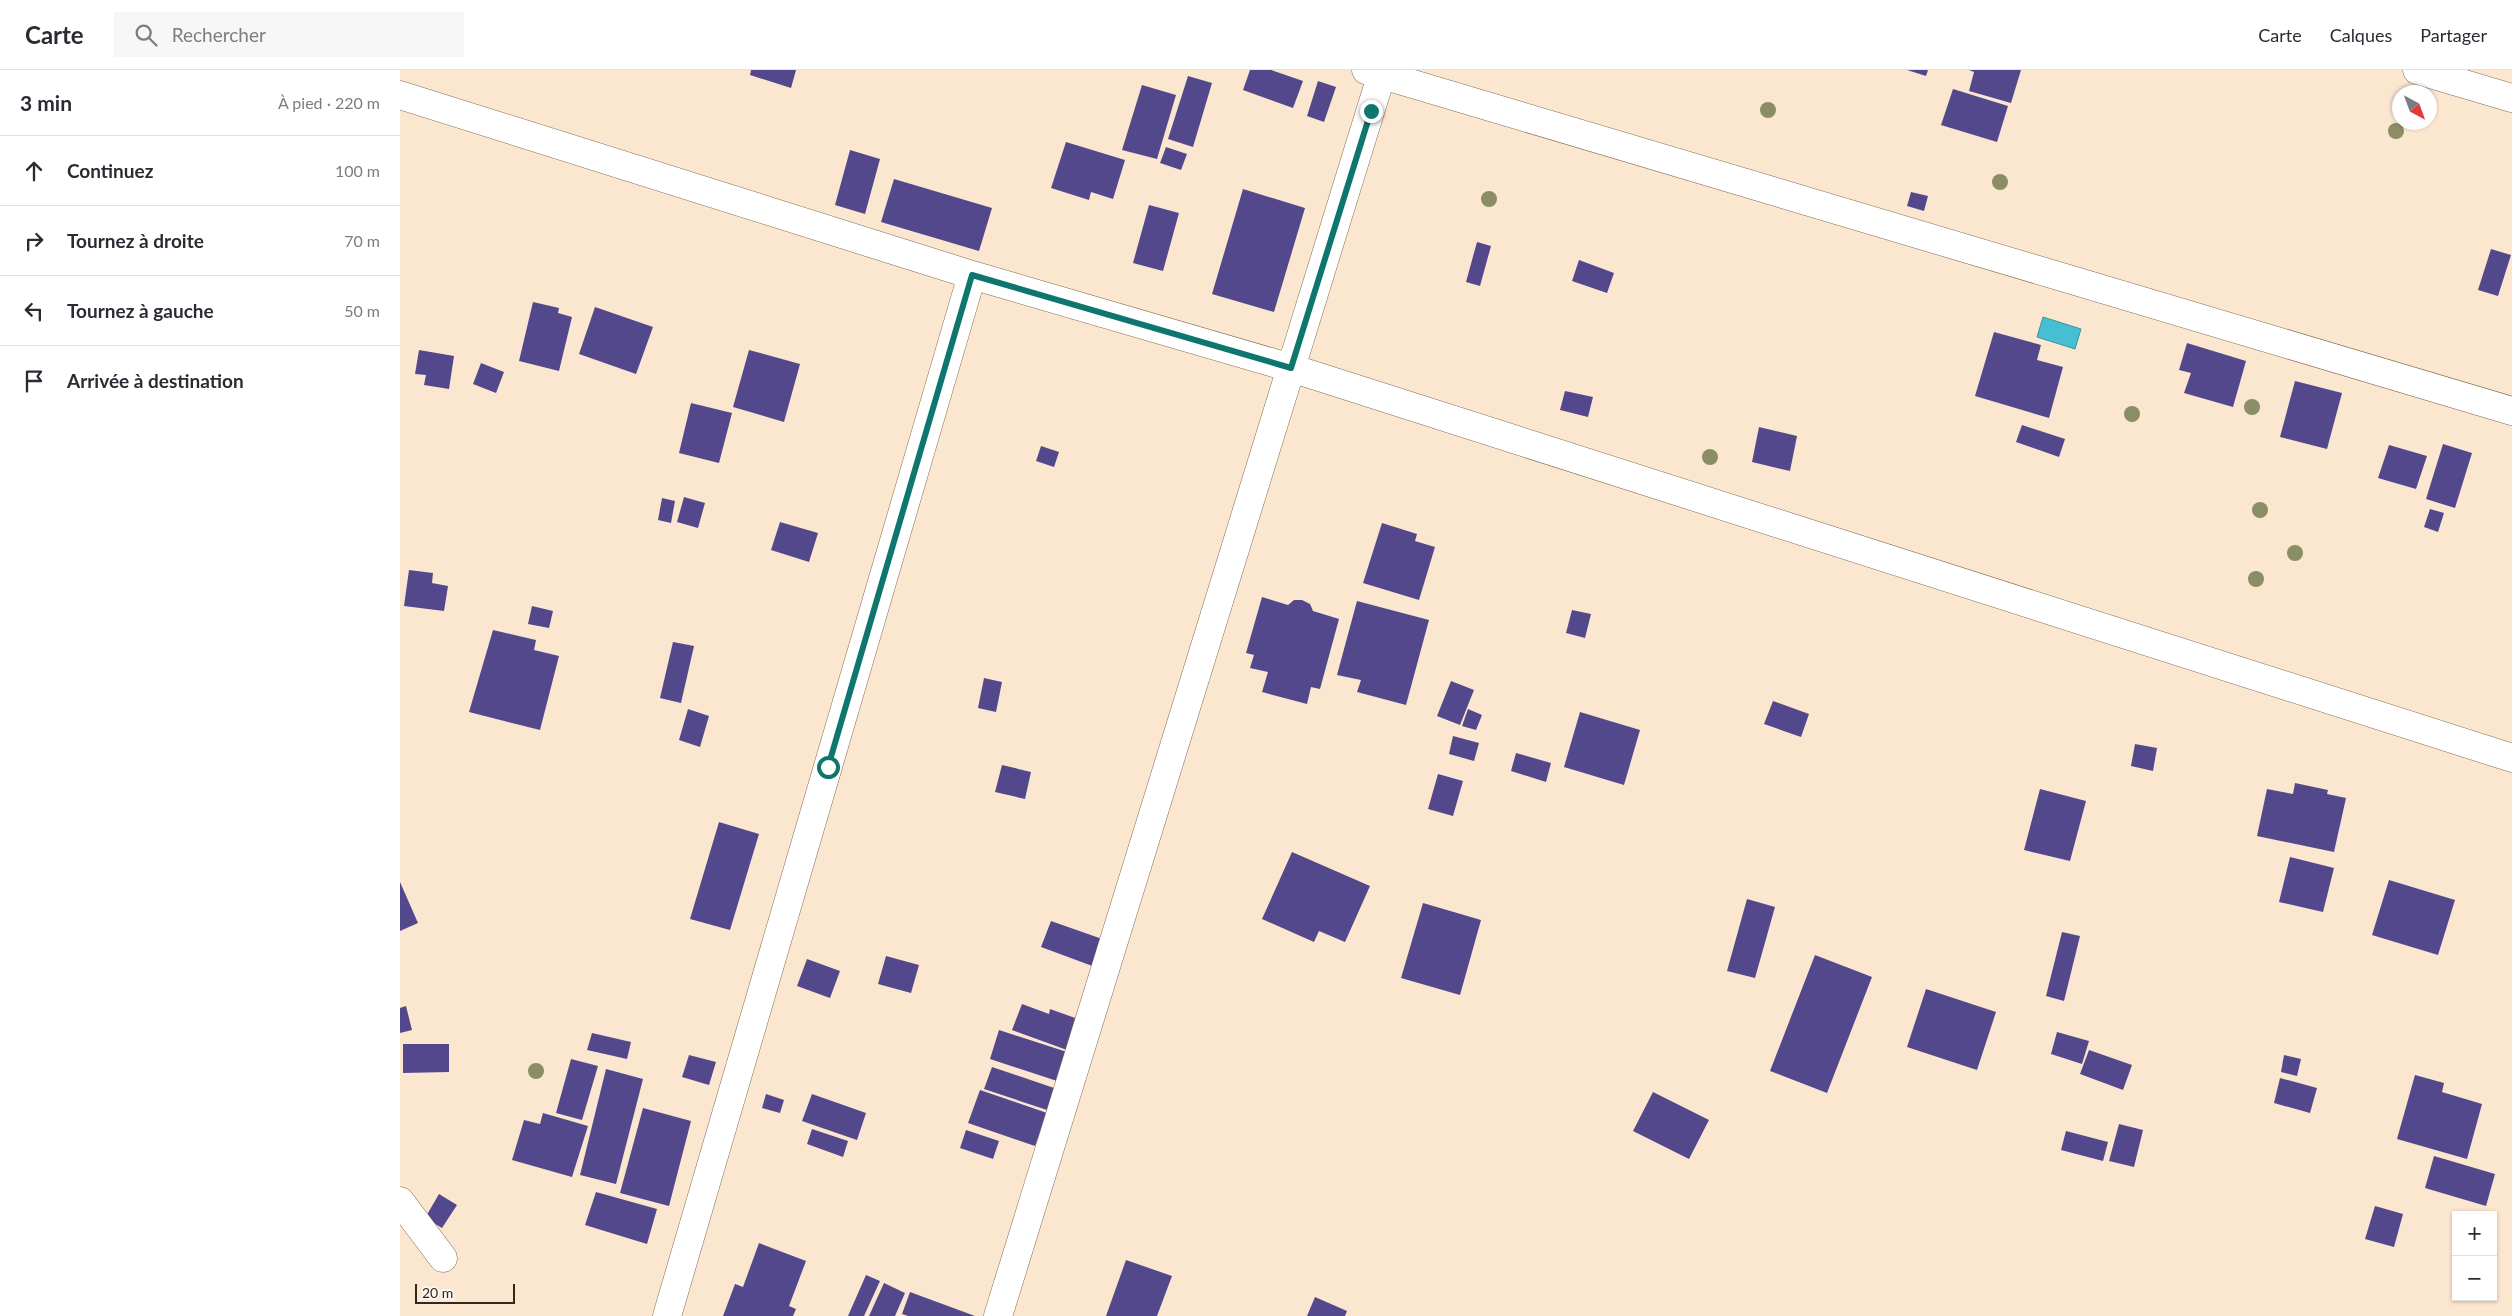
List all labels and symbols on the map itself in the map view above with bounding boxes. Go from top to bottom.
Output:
north arrow [2392,85,2437,130]
route end [1360,100,1383,123]
route start [817,756,840,779]
scale bar [415,1281,515,1304]

